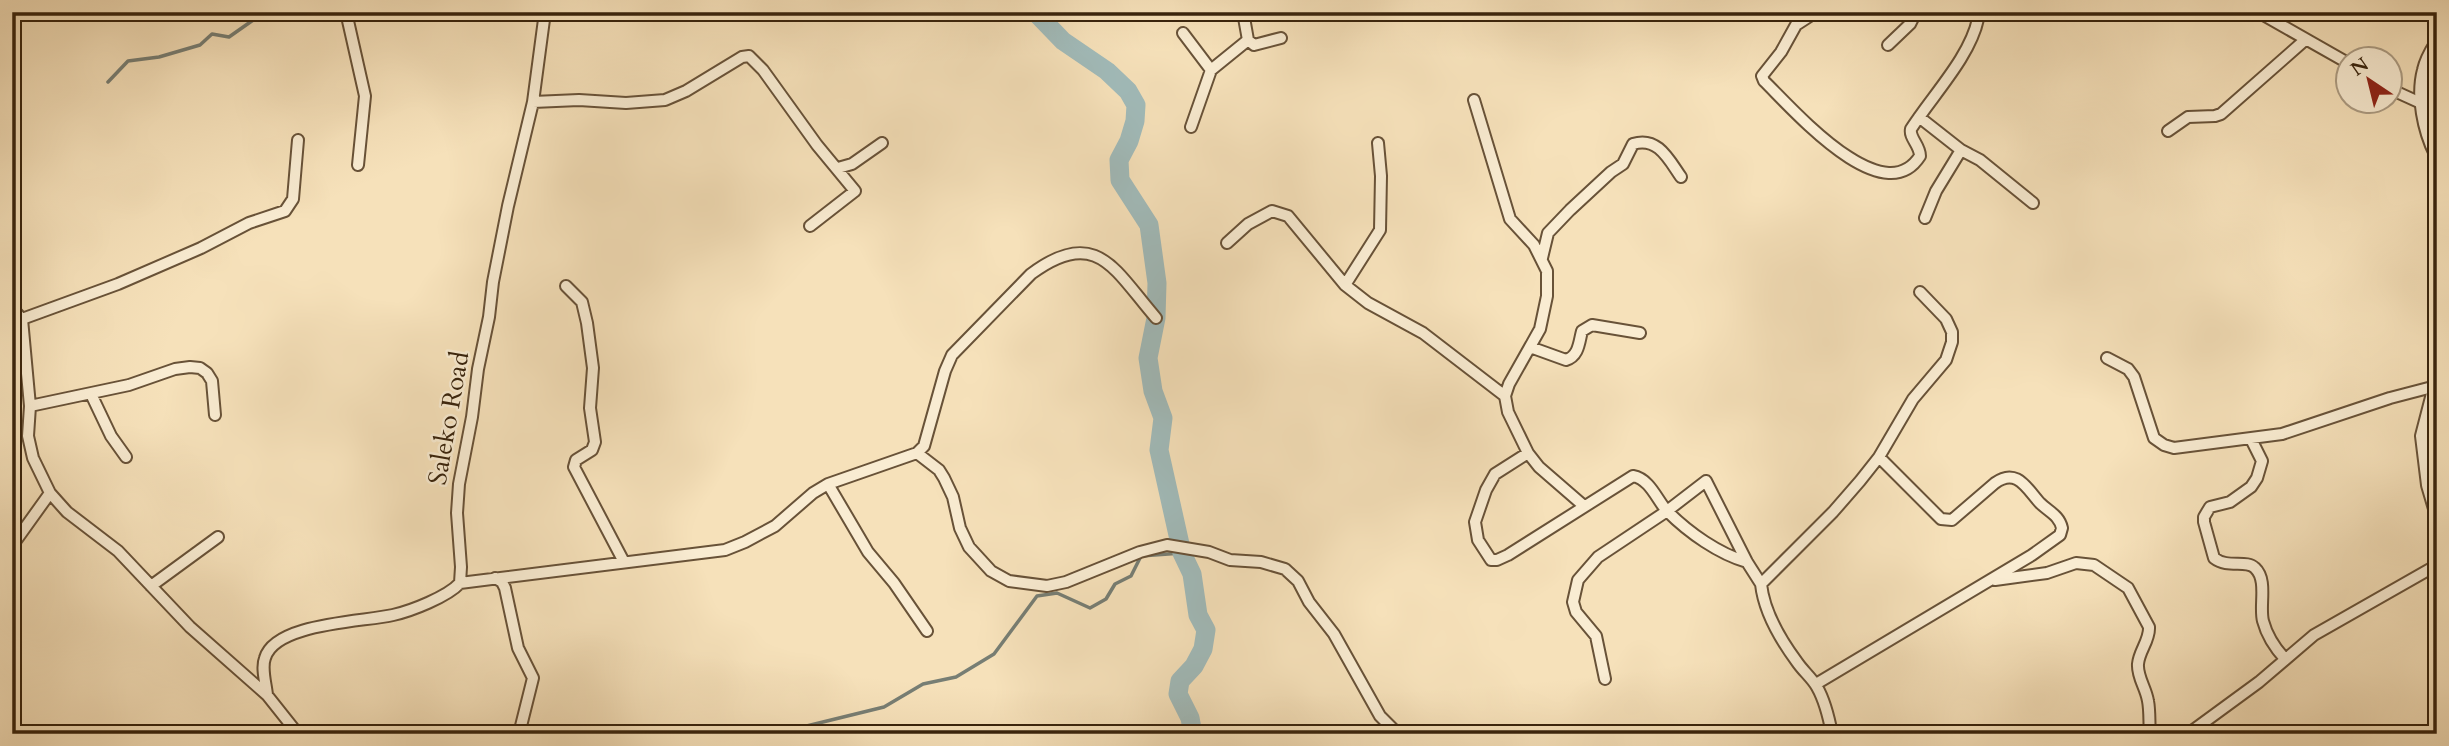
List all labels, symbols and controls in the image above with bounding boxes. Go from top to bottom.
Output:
north arrow [2334,46,2404,116]
text: N [2346,51,2374,82]
street label: Saleko Road [420,349,477,487]

